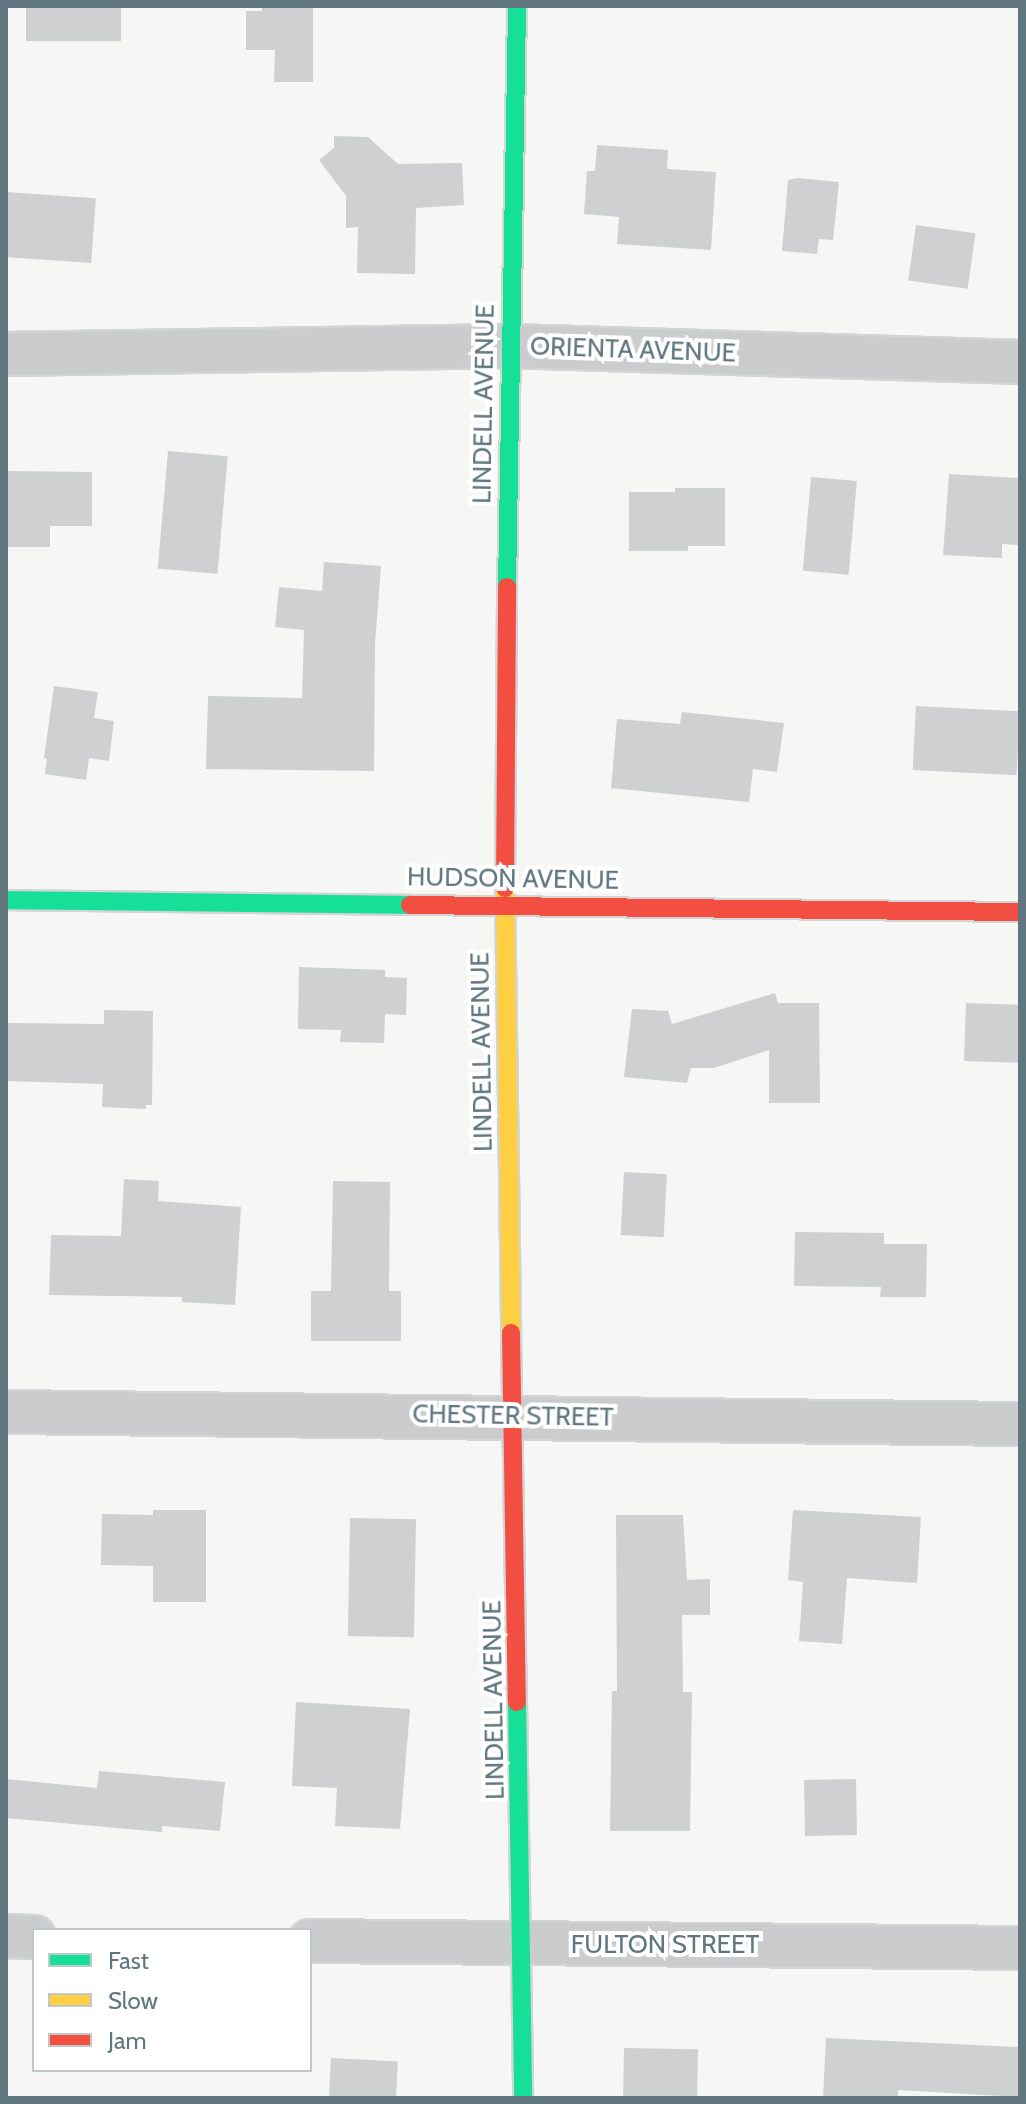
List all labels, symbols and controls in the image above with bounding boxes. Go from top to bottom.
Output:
street label: LINDELL AVENUE [467,304,501,504]
street label: ORIENTA AVENUE [530,331,736,369]
street label: HUDSON AVENUE [407,862,619,896]
street label: LINDELL AVENUE [465,952,499,1152]
street label: CHESTER STREET [412,1399,614,1433]
street label: LINDELL AVENUE [477,1600,511,1800]
legend [32,1928,312,2072]
street label: FULTON STREET [571,1929,759,1961]
text: Fast [108,1946,149,1975]
text: Slow [108,1986,158,2015]
text: Jam [108,2026,146,2055]

